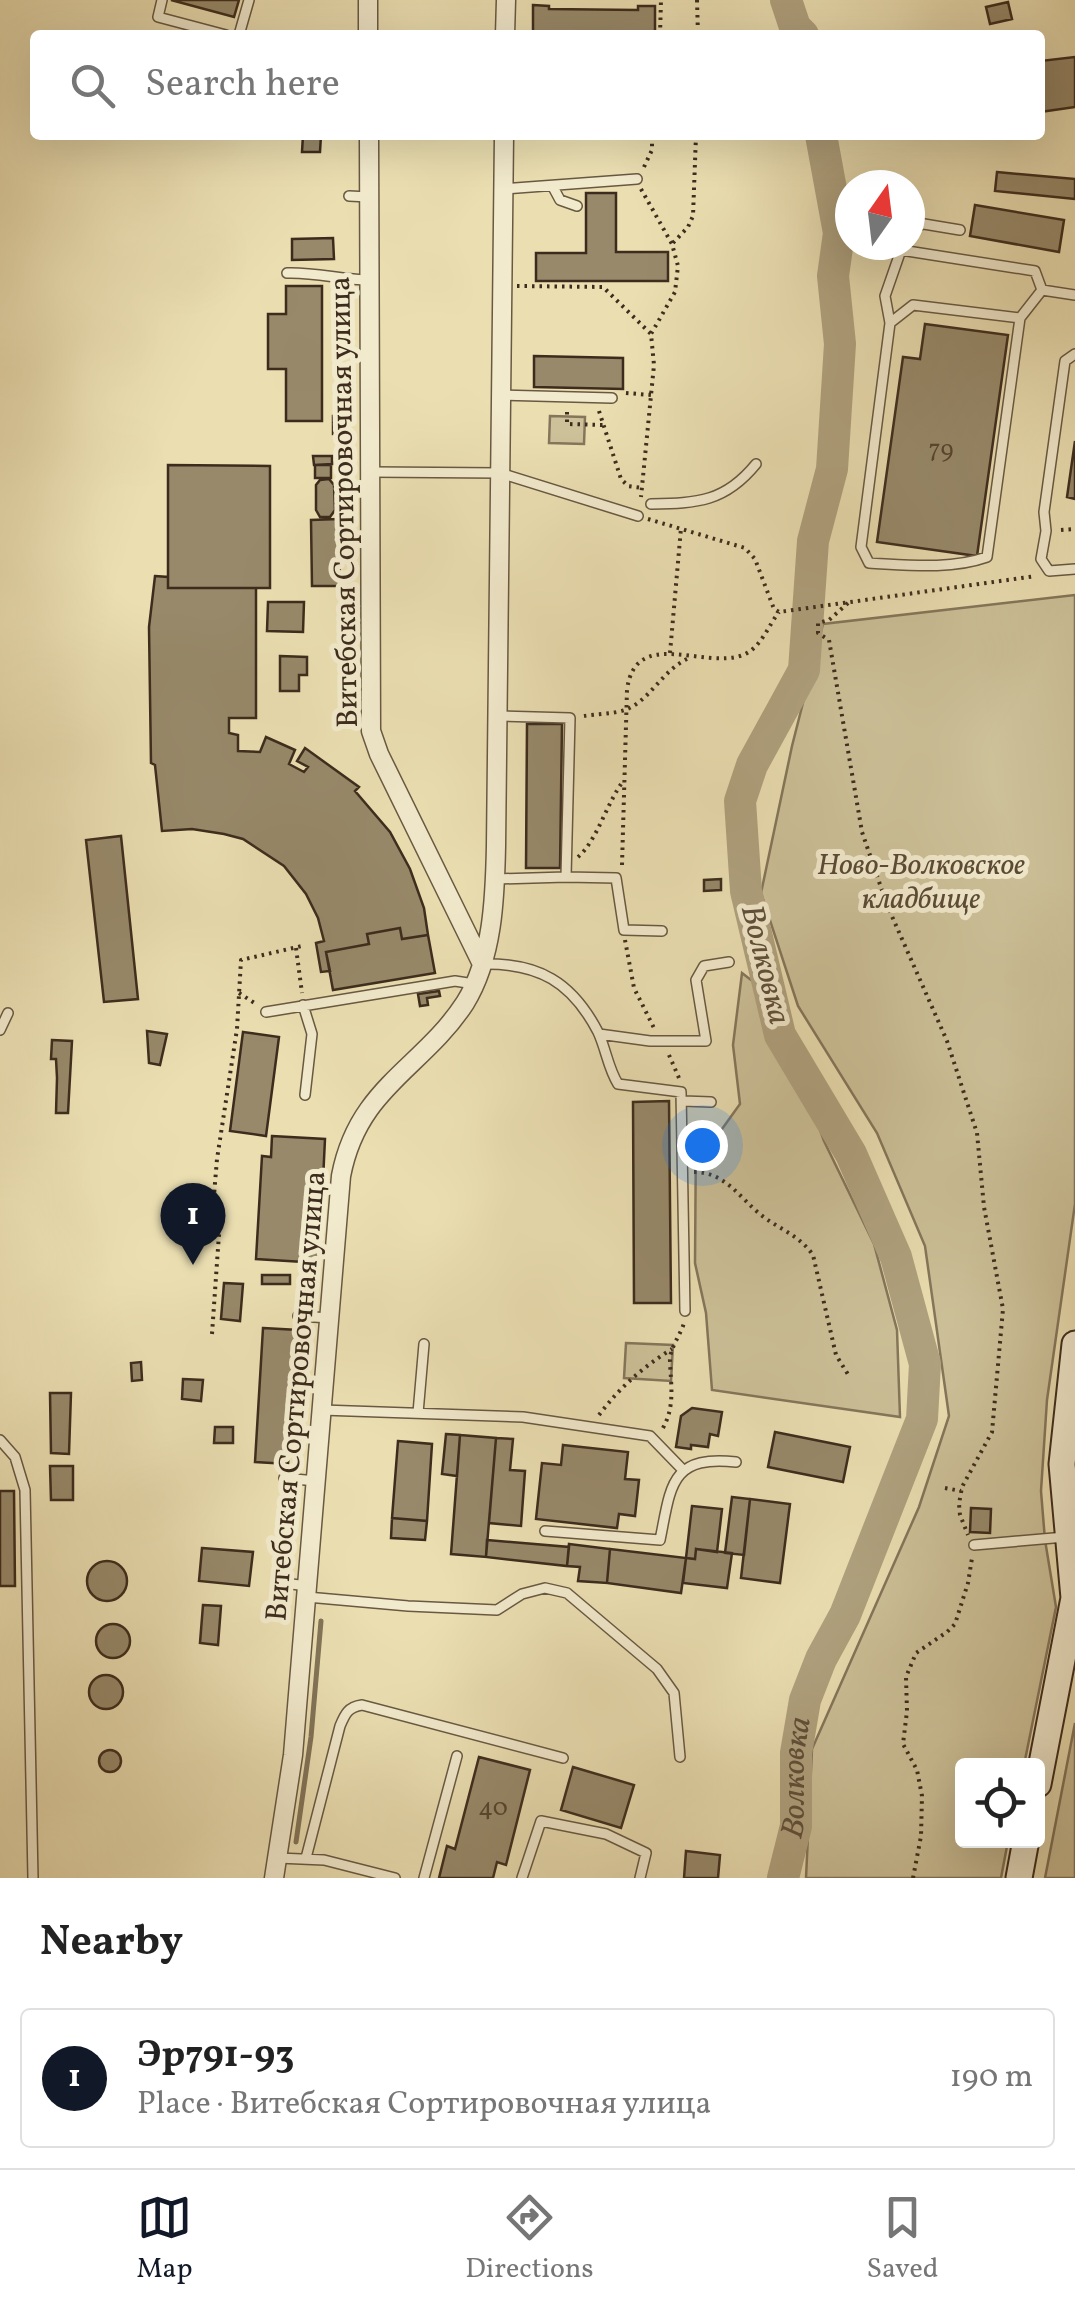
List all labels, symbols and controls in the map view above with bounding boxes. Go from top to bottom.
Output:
search box [30,30,1045,140]
icon: search [65,58,120,113]
text: Search here [145,59,340,112]
north arrow [835,170,925,260]
street label: Витебская Сортировочная улица [320,276,370,728]
house number: 79 [929,433,953,468]
park label: Ново-Волковское кладбище [817,845,1025,921]
water label: Волковка [728,901,800,1029]
your location [677,1120,728,1171]
street label: Витебская Сортировочная улица [256,1169,338,1623]
pin: 1 [160,1182,226,1265]
water label: Волковка [772,1713,824,1843]
map controls [955,1758,1045,1848]
button: locate [955,1758,1045,1848]
house number: 40 [478,1791,508,1826]
text: Nearby [40,1914,183,1973]
text: Эр791-93 [137,2030,294,2083]
text: 1 [68,2056,81,2100]
text: 190 m [949,2056,1033,2100]
text: Place · Витебская Сортировочная улица [137,2083,711,2127]
tab: Map [136,2190,192,2289]
tab: Directions [465,2190,594,2289]
tab: Saved [866,2190,939,2289]

